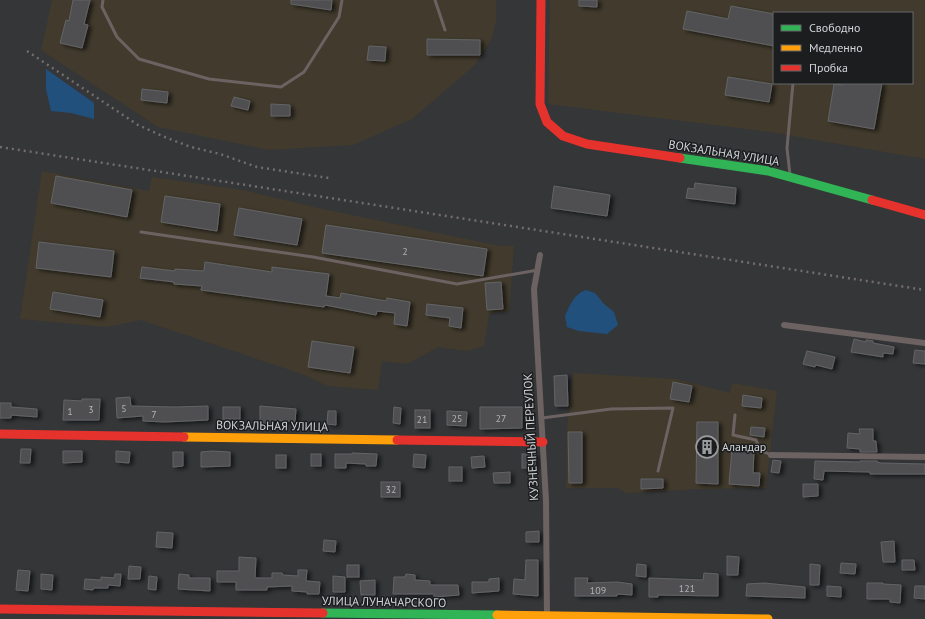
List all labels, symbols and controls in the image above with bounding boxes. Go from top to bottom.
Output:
legend [773,12,913,84]
text: Свободно [809,20,860,35]
text: Медленно [809,40,863,55]
text: Пробка [809,60,848,75]
street label: ВОКЗАЛЬНАЯ УЛИЦА [668,136,781,169]
house number: 2 [402,245,408,258]
street label: КУЗНЕЧНЫЙ ПЕРЕУЛОК [520,373,541,501]
house number: 5 [121,402,127,415]
house number: 3 [88,403,94,416]
house number: 1 [67,405,73,418]
house number: 7 [151,408,157,421]
house number: 25 [452,412,462,425]
house number: 27 [496,412,506,425]
house number: 21 [417,413,427,426]
street label: ВОКЗАЛЬНАЯ УЛИЦА [216,417,328,434]
building icon: Аландар [694,434,720,460]
place label: Аландар [722,439,766,454]
house number: 32 [386,483,396,496]
house number: 121 [679,582,695,595]
house number: 109 [590,584,606,597]
street label: УЛИЦА ЛУНАЧАРСКОГО [322,593,446,610]

